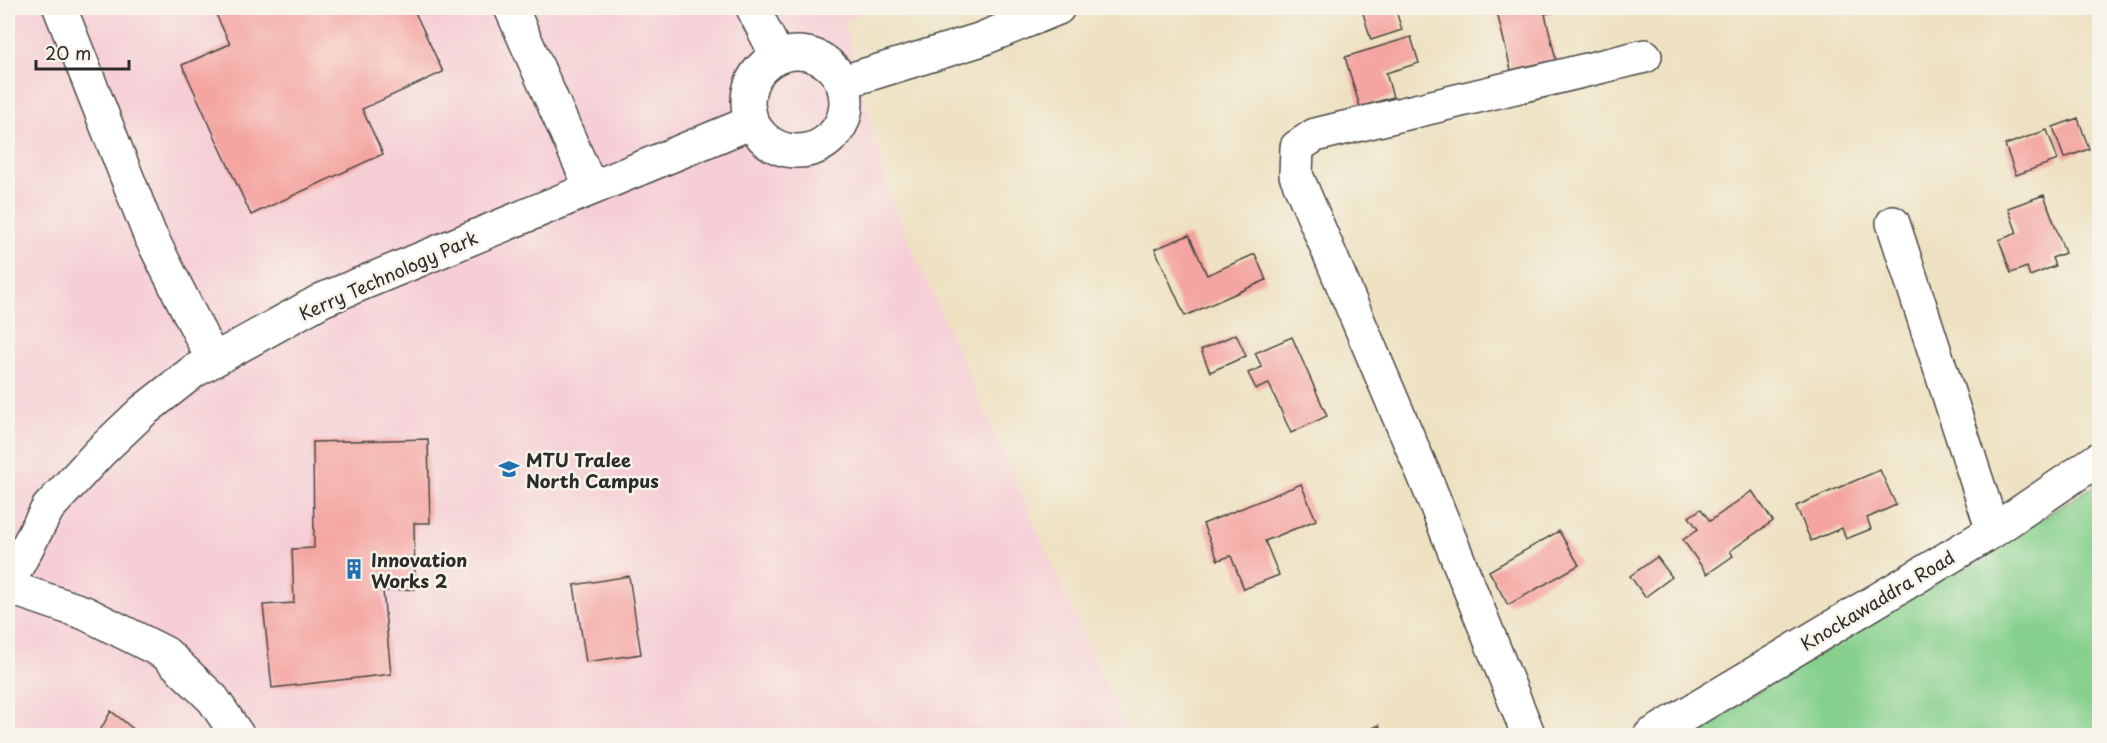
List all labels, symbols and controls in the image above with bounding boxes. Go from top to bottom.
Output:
scale bar [36,33,129,71]
text: 20 m [45,39,91,66]
street label: Kerry Technology Park [294,223,482,327]
place label: MTU Tralee North Campus [526,446,659,494]
school or university icon: MTU Tralee North Campus [497,457,521,481]
street label: Knockawaddra Road [1795,543,1959,657]
place label: Innovation Works 2 [371,546,467,594]
building icon: Innovation Works 2 [342,557,366,581]

